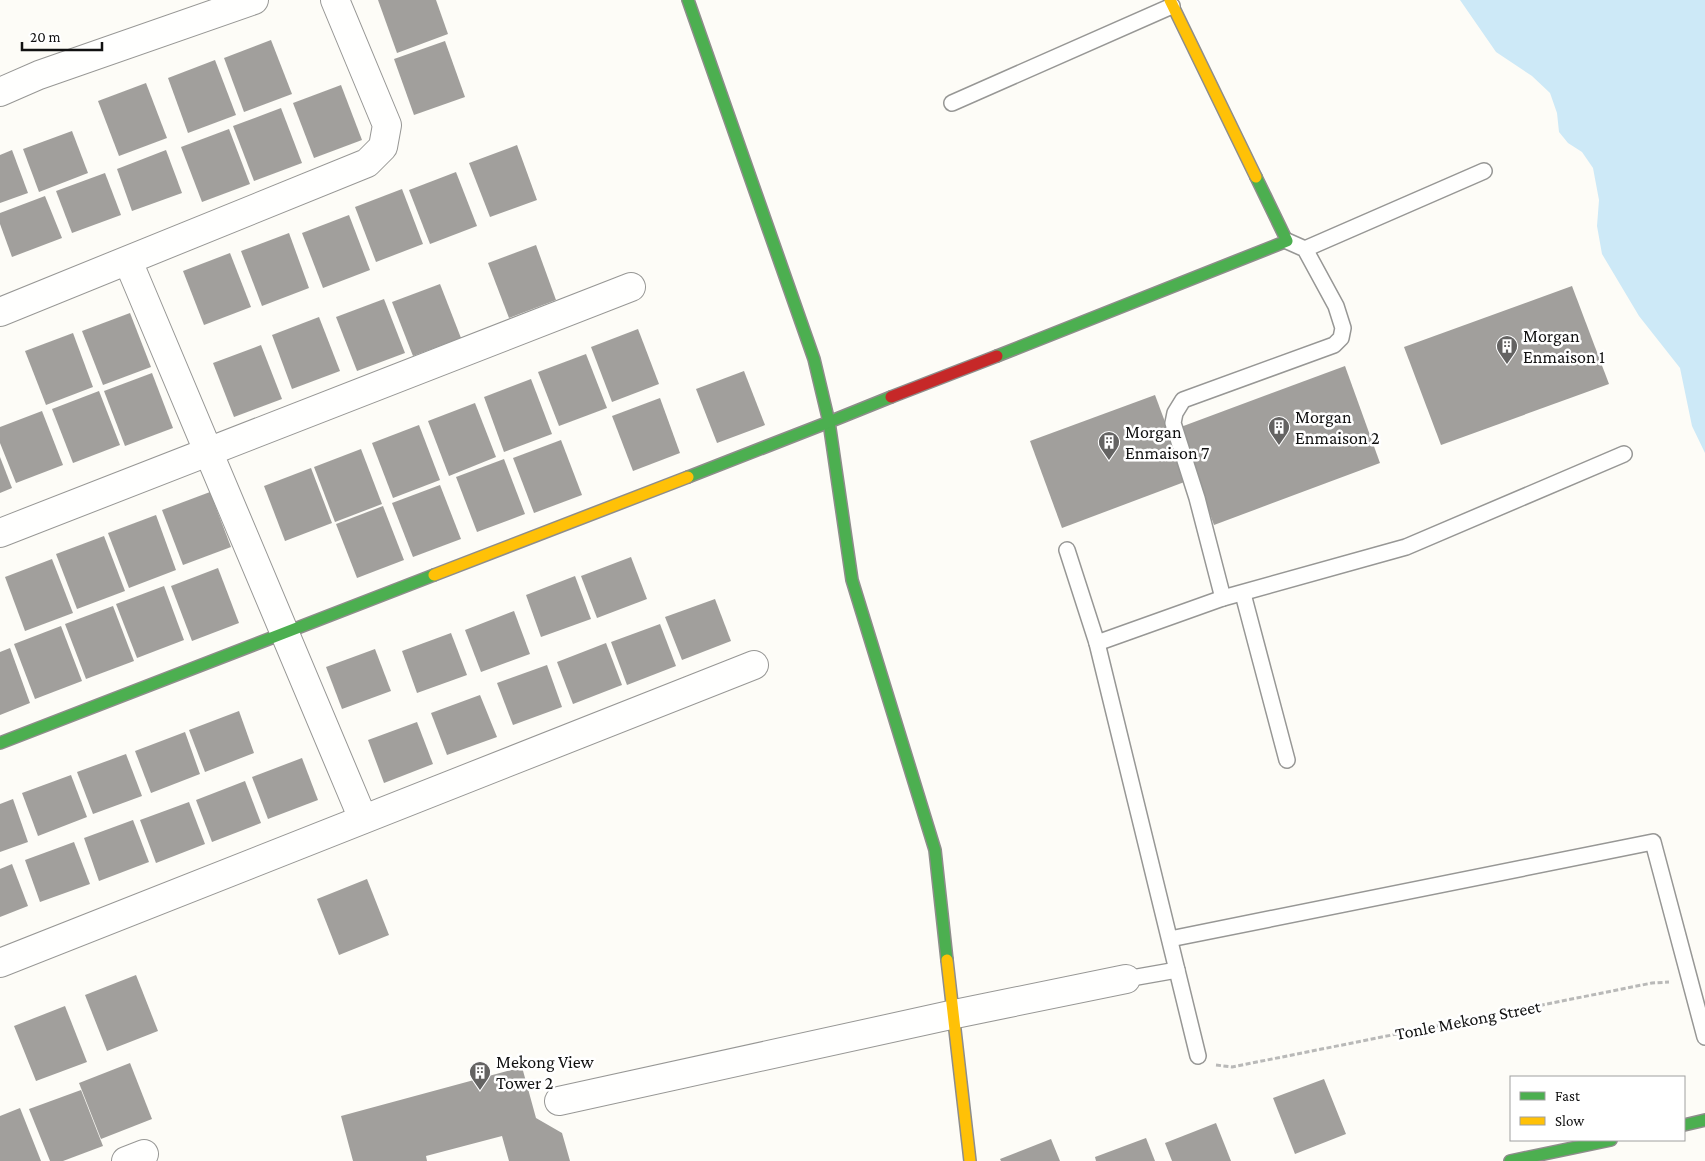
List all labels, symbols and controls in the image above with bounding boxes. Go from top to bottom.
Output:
scale bar [22,20,102,52]
text: 20 m [30,29,61,45]
place label: Morgan Enmaison 1 [1523,326,1605,367]
building icon: Morgan Enmaison 1 [1495,334,1519,365]
place label: Morgan Enmaison 2 [1295,407,1380,448]
building icon: Morgan Enmaison 2 [1267,415,1291,446]
place label: Morgan Enmaison 7 [1125,422,1209,463]
building icon: Morgan Enmaison 7 [1097,430,1121,461]
street label: Tonle Mekong Street [1394,996,1544,1044]
place label: Mekong View Tower 2 [496,1052,595,1093]
building icon: Mekong View Tower 2 [468,1060,492,1091]
legend [1510,1076,1685,1141]
text: Fast [1555,1088,1581,1104]
text: Slow [1555,1113,1585,1129]

